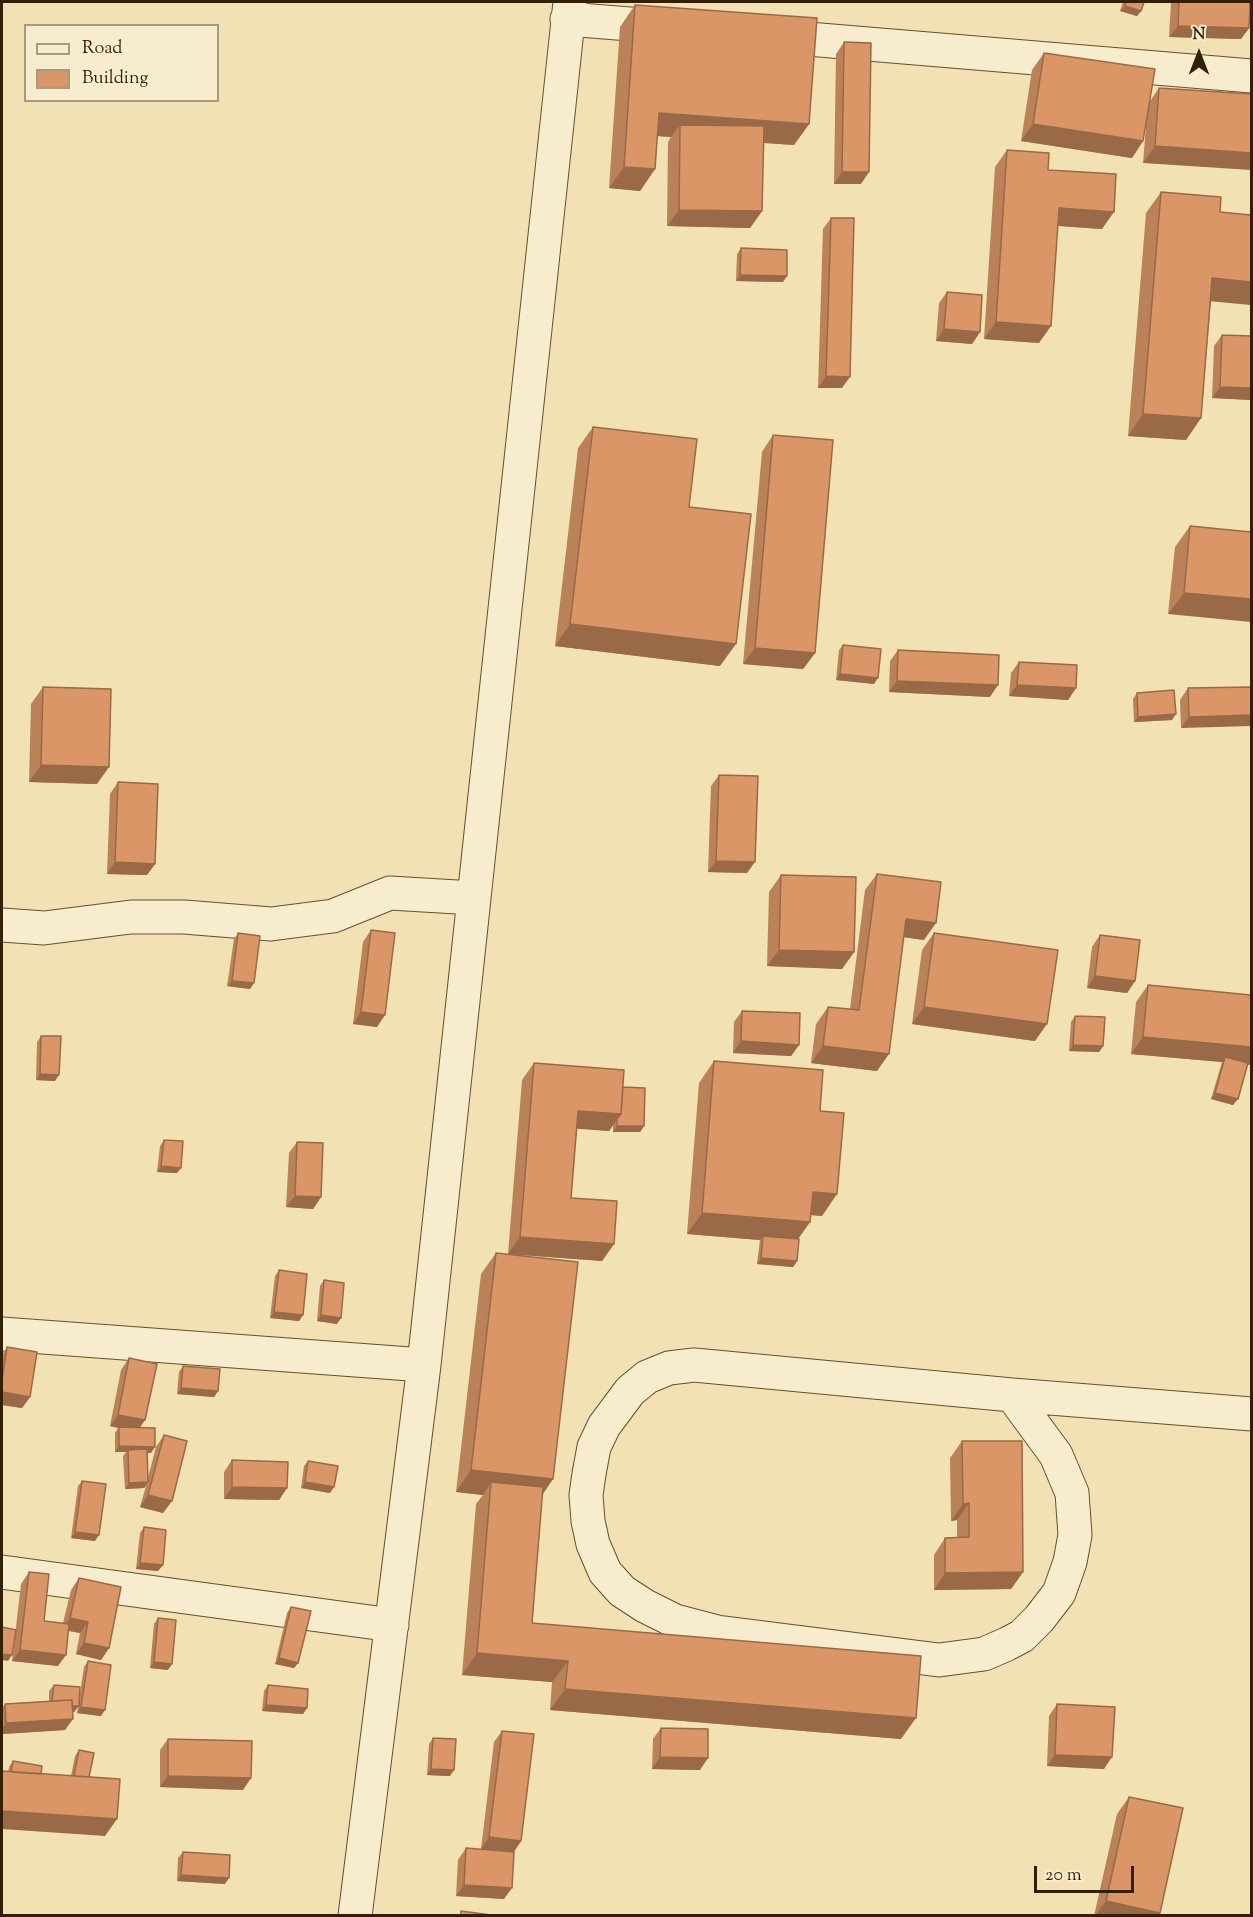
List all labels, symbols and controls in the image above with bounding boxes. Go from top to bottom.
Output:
legend [24,24,219,102]
north arrow [1169,24,1229,84]
text: N [1193,24,1205,47]
text: Road [82,36,122,62]
text: Building [82,66,148,92]
scale bar [1037,1854,1138,1892]
text: 20 m [1045,1863,1082,1889]

